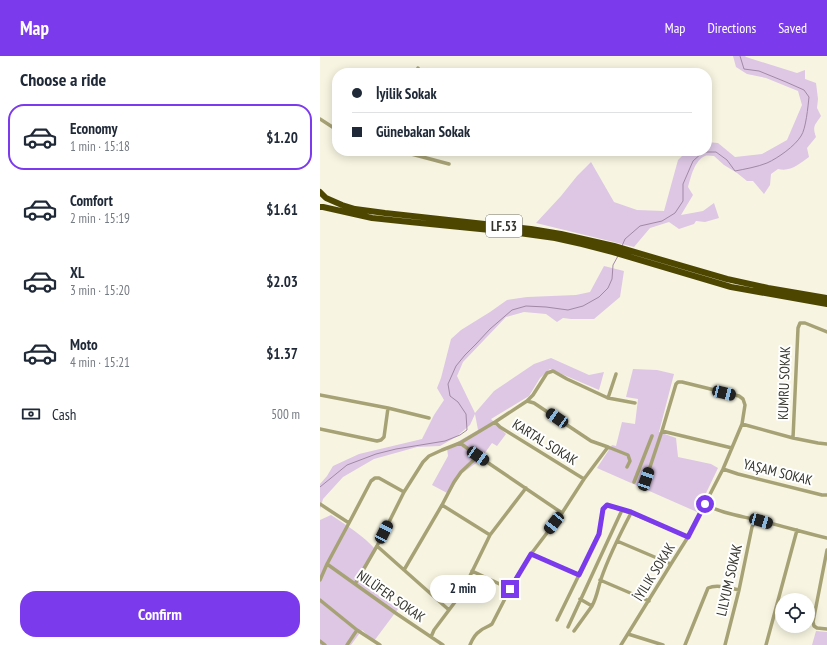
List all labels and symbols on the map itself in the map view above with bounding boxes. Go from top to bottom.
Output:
road number: LF.53 [486,215,522,237]
street label: KUMRU SOKAK [774,346,794,420]
car [711,384,737,402]
car [544,406,570,430]
street label: KARTAL SOKAK [509,415,581,469]
car [465,444,491,468]
street label: YAŞAM SOKAK [742,455,814,489]
car [636,466,656,492]
route start [696,495,714,513]
car [542,510,566,536]
car [748,512,774,530]
car [373,519,395,545]
street label: İYILIK SOKAK [629,539,679,604]
street label: LILYUM SOKAK [712,542,746,618]
street label: NILÜFER SOKAK [353,566,429,626]
callout: 2 min [430,575,496,603]
route end [501,580,519,598]

